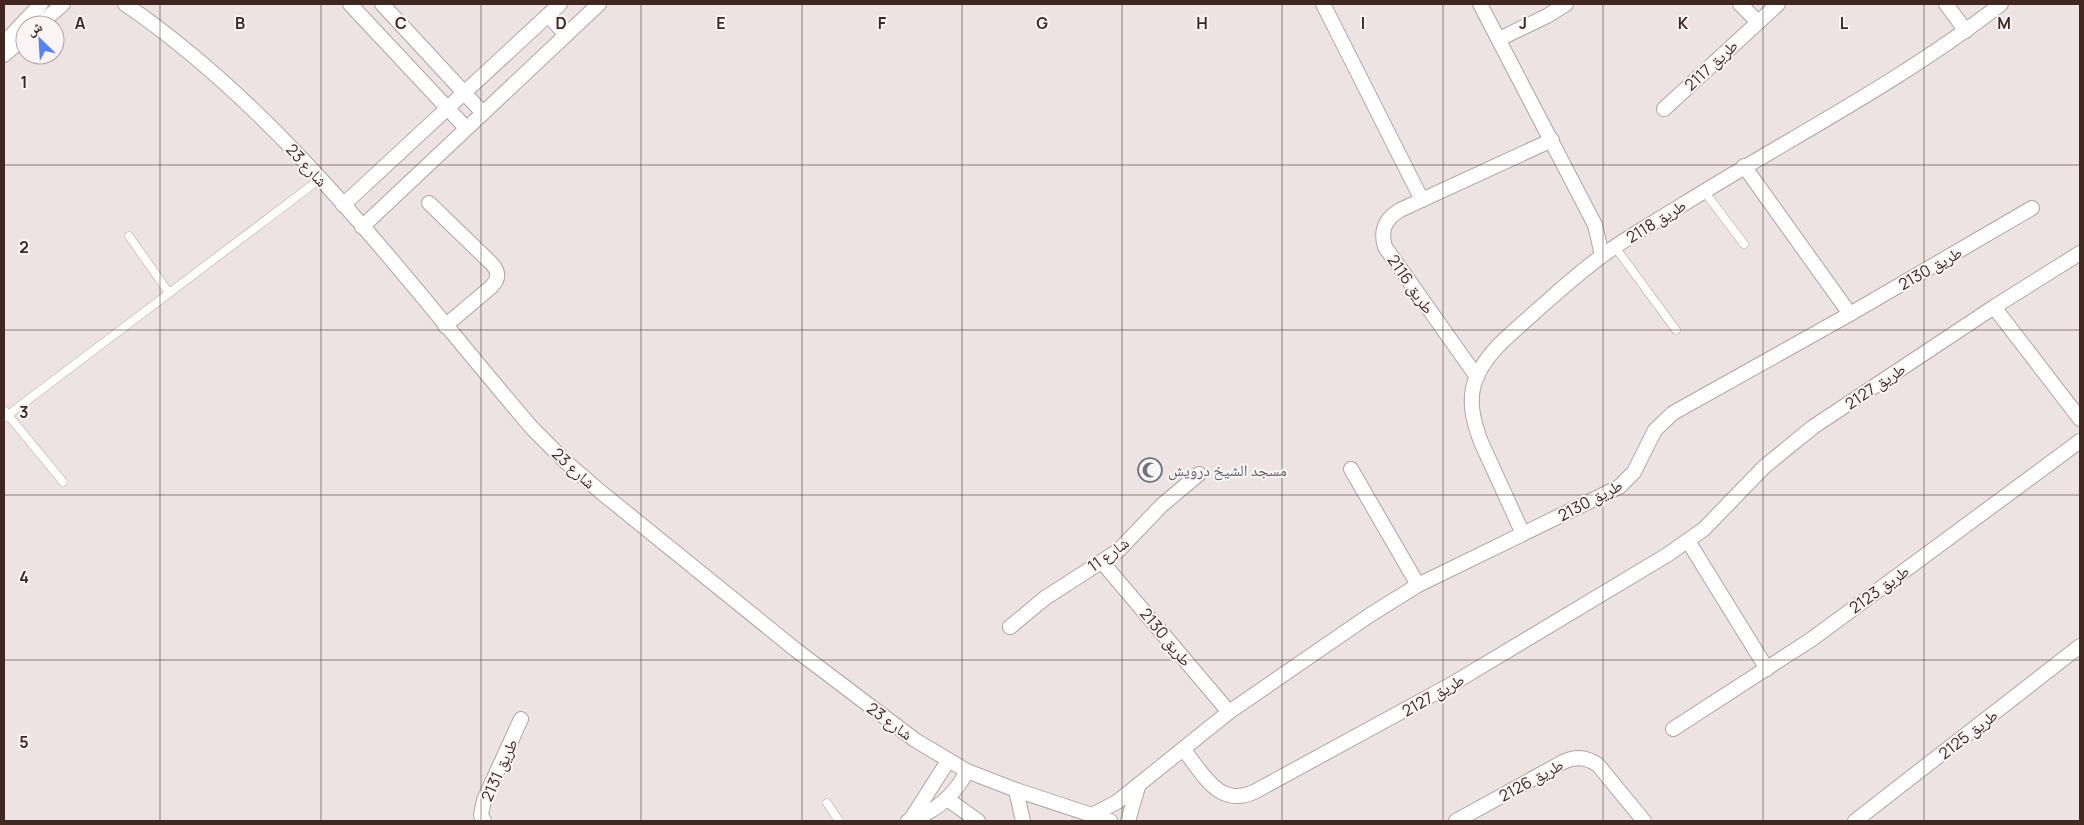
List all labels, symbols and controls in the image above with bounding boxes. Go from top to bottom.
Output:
text: A [75,12,86,34]
text: B [235,12,245,34]
text: C [395,12,407,34]
text: D [555,12,567,34]
text: E [716,12,726,34]
text: F [878,12,887,34]
text: G [1036,12,1048,34]
text: H [1196,12,1208,34]
text: I [1361,12,1365,34]
text: J [1519,12,1527,34]
text: K [1678,12,1689,34]
text: L [1840,12,1849,34]
text: M [1997,12,2011,34]
north arrow [15,15,65,65]
text: ش [24,16,45,40]
street label: طريق 2117 [1680,35,1742,95]
text: 1 [20,71,28,93]
street label: شارع 23 [281,139,333,191]
street label: طريق 2118 [1622,194,1690,248]
text: 2 [19,236,29,258]
street label: طريق 2130 [1894,241,1966,295]
street label: طريق 2116 [1383,250,1439,318]
street label: طريق 2127 [1840,358,1910,414]
text: 3 [19,401,29,423]
street label: شارع 23 [547,443,601,493]
mosque icon: مسجد الشيخ درويش [1137,457,1163,483]
place label: مسجد الشيخ درويش [1168,459,1287,481]
street label: طريق 2130 [1554,474,1626,526]
street label: شارع 11 [1083,532,1133,576]
street label: طريق 2123 [1844,560,1914,618]
text: 4 [19,566,29,588]
street label: طريق 2130 [1135,603,1197,671]
street label: طريق 2127 [1398,668,1468,722]
street label: شارع 23 [863,697,917,745]
street label: طريق 2125 [1934,704,2002,764]
text: 5 [19,731,29,753]
street label: طريق 2131 [475,735,523,805]
street label: طريق 2126 [1495,753,1567,807]

